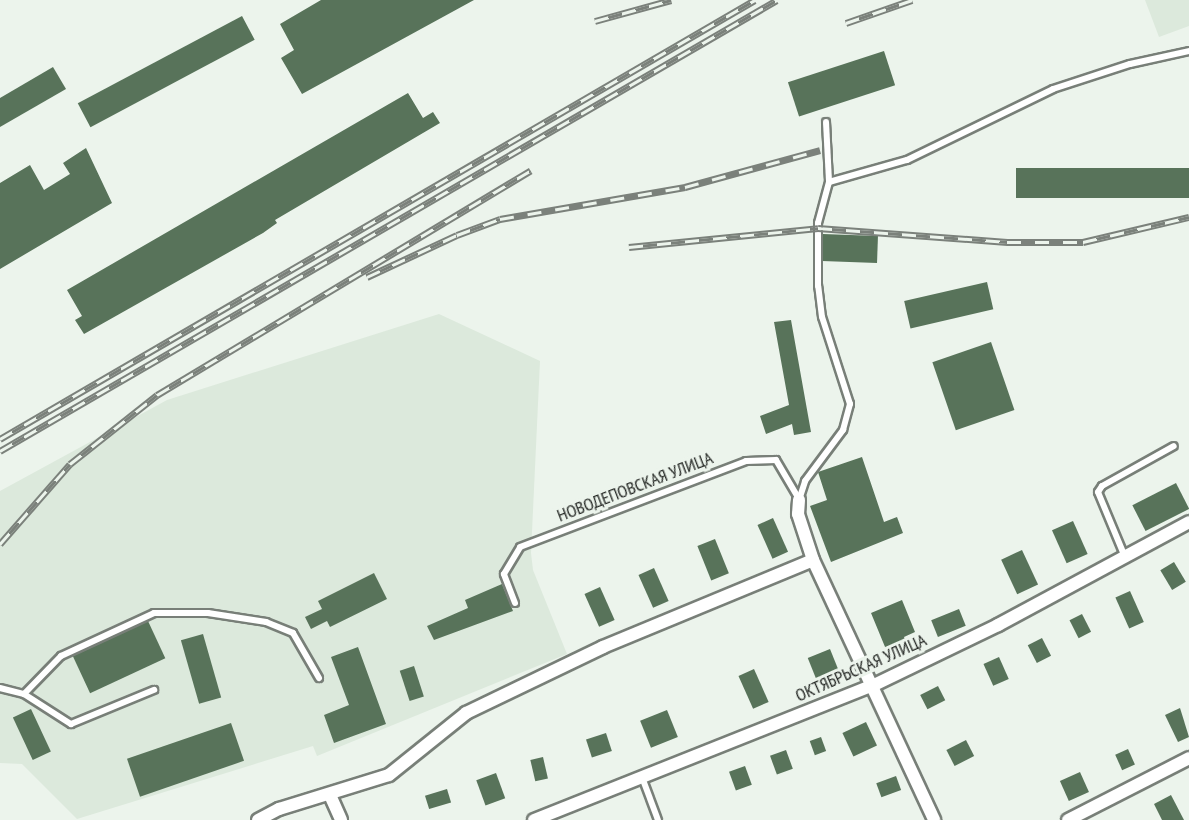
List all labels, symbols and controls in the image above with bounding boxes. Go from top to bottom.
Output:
street label: НОВОДЕПОВСКАЯ УЛИЦА [554,447,716,527]
street label: ОКТЯБРЬСКАЯ УЛИЦА [792,629,930,707]

